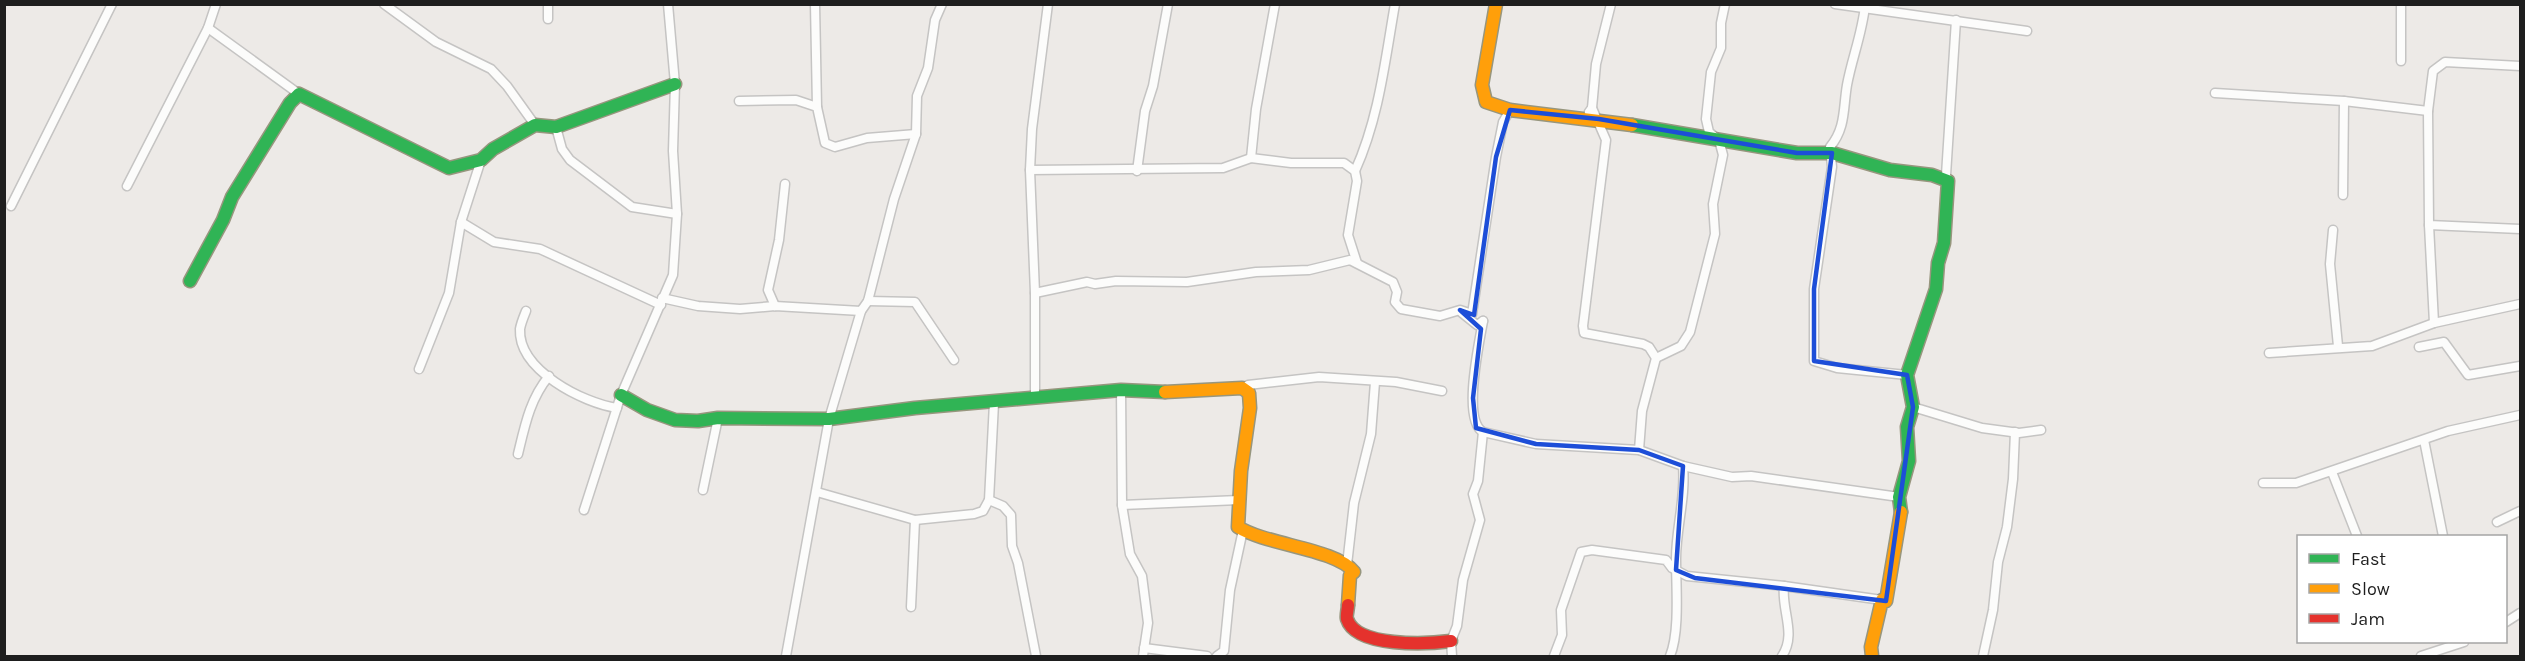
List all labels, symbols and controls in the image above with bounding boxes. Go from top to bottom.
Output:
legend [2297,535,2507,643]
text: Fast [2351,548,2386,570]
text: Slow [2351,578,2390,600]
text: Jam [2351,608,2385,630]

